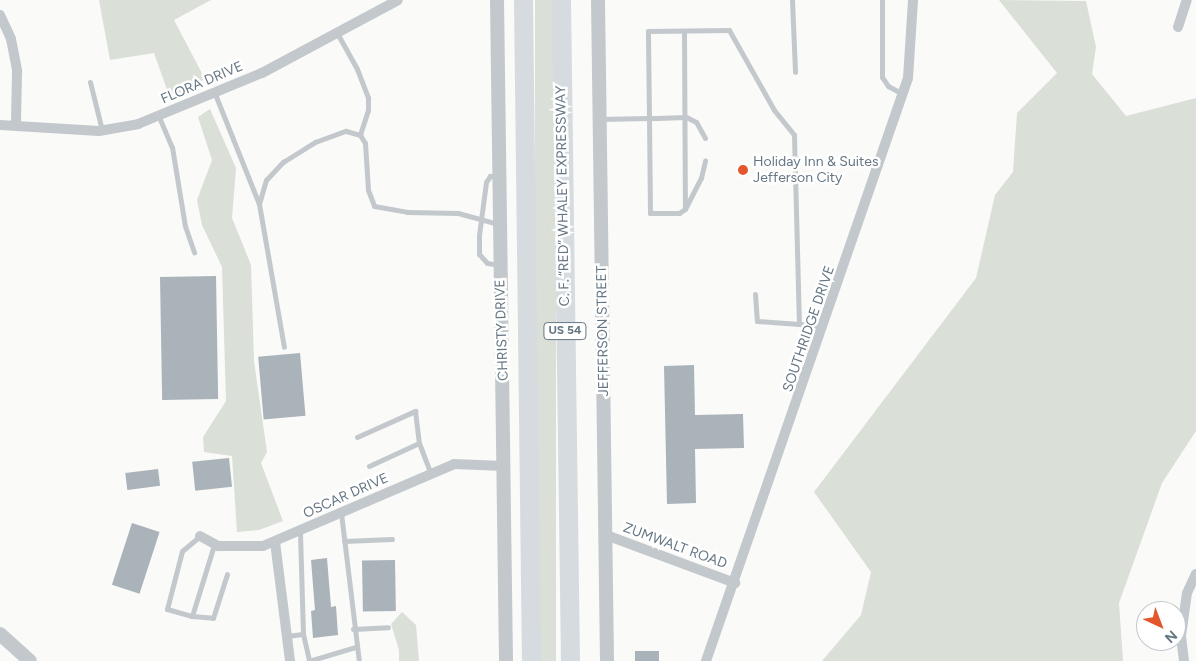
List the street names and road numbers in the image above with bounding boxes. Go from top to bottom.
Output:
street label: FLORA DRIVE [158,58,246,108]
street label: C. F. “RED” WHALEY EXPRESSWAY [553,86,573,306]
street label: SOUTHRIDGE DRIVE [780,264,838,394]
street label: JEFFERSON STREET [593,265,613,397]
street label: CHRISTY DRIVE [492,279,512,381]
road number: US 54 [542,322,588,341]
street label: OSCAR DRIVE [301,470,391,522]
street label: ZUMWALT ROAD [621,519,729,573]

